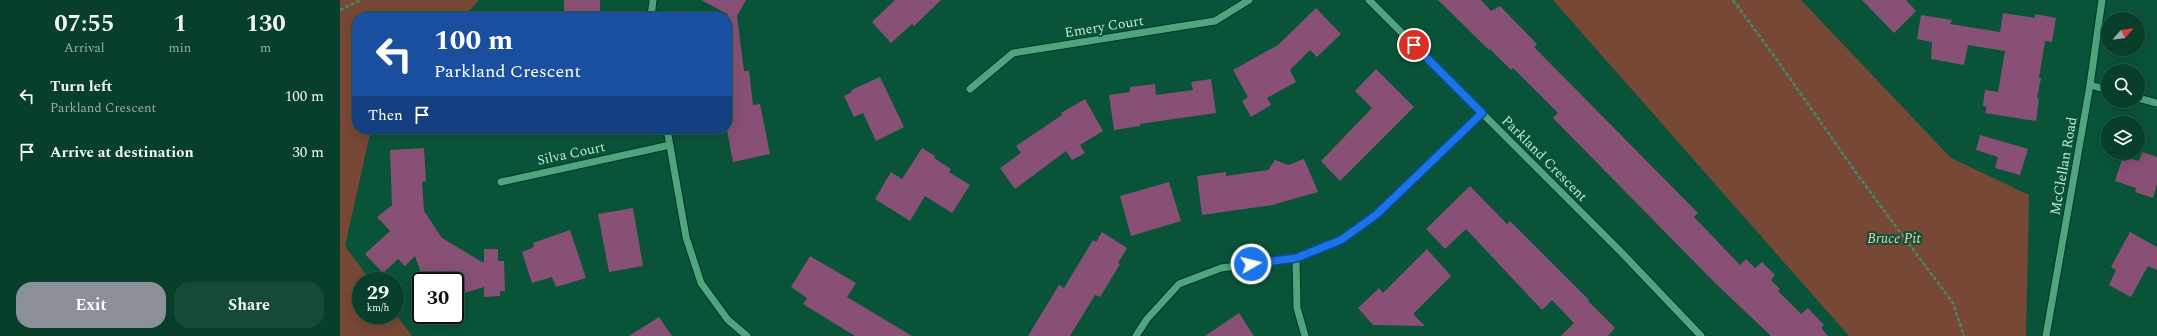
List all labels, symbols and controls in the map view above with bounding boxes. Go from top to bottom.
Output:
text: 07:55 [54,6,114,42]
text: 1 [173,6,187,42]
text: 130 [245,6,286,42]
street label: Emery Court [1063,10,1145,43]
north arrow [2101,12,2145,56]
map controls [2101,12,2145,160]
text: 100 m [434,19,513,62]
icon: left [368,28,420,80]
pin [1397,28,1431,62]
icon: arrive [1403,34,1425,56]
text: Arrival [64,38,105,58]
text: min [169,38,191,58]
text: m [260,38,271,58]
text: Parkland Crescent [434,58,581,85]
button: search [2101,64,2145,108]
text: Turn left [50,75,112,98]
icon: left [16,85,38,107]
text: 100 m [285,85,324,108]
text: Parkland Crescent [50,98,156,118]
text: Then [368,104,403,127]
icon: arrive [411,104,433,126]
street label: Parkland Crescent [1497,111,1593,206]
street label: McClellan Road [2045,115,2082,217]
button: layers [2101,116,2145,160]
street label: Silva Court [535,136,607,171]
icon: arrive [16,141,38,163]
text: Arrive at destination [50,141,194,164]
text: 30 m [292,141,324,164]
park label: Bruce Pit [1867,228,1921,249]
position arrow [1230,243,1272,285]
speed limit sign: 30 [412,272,464,324]
text: 29 [367,278,389,308]
button: Exit [16,282,166,328]
button: Share [174,282,324,328]
text: km/h [367,300,389,316]

